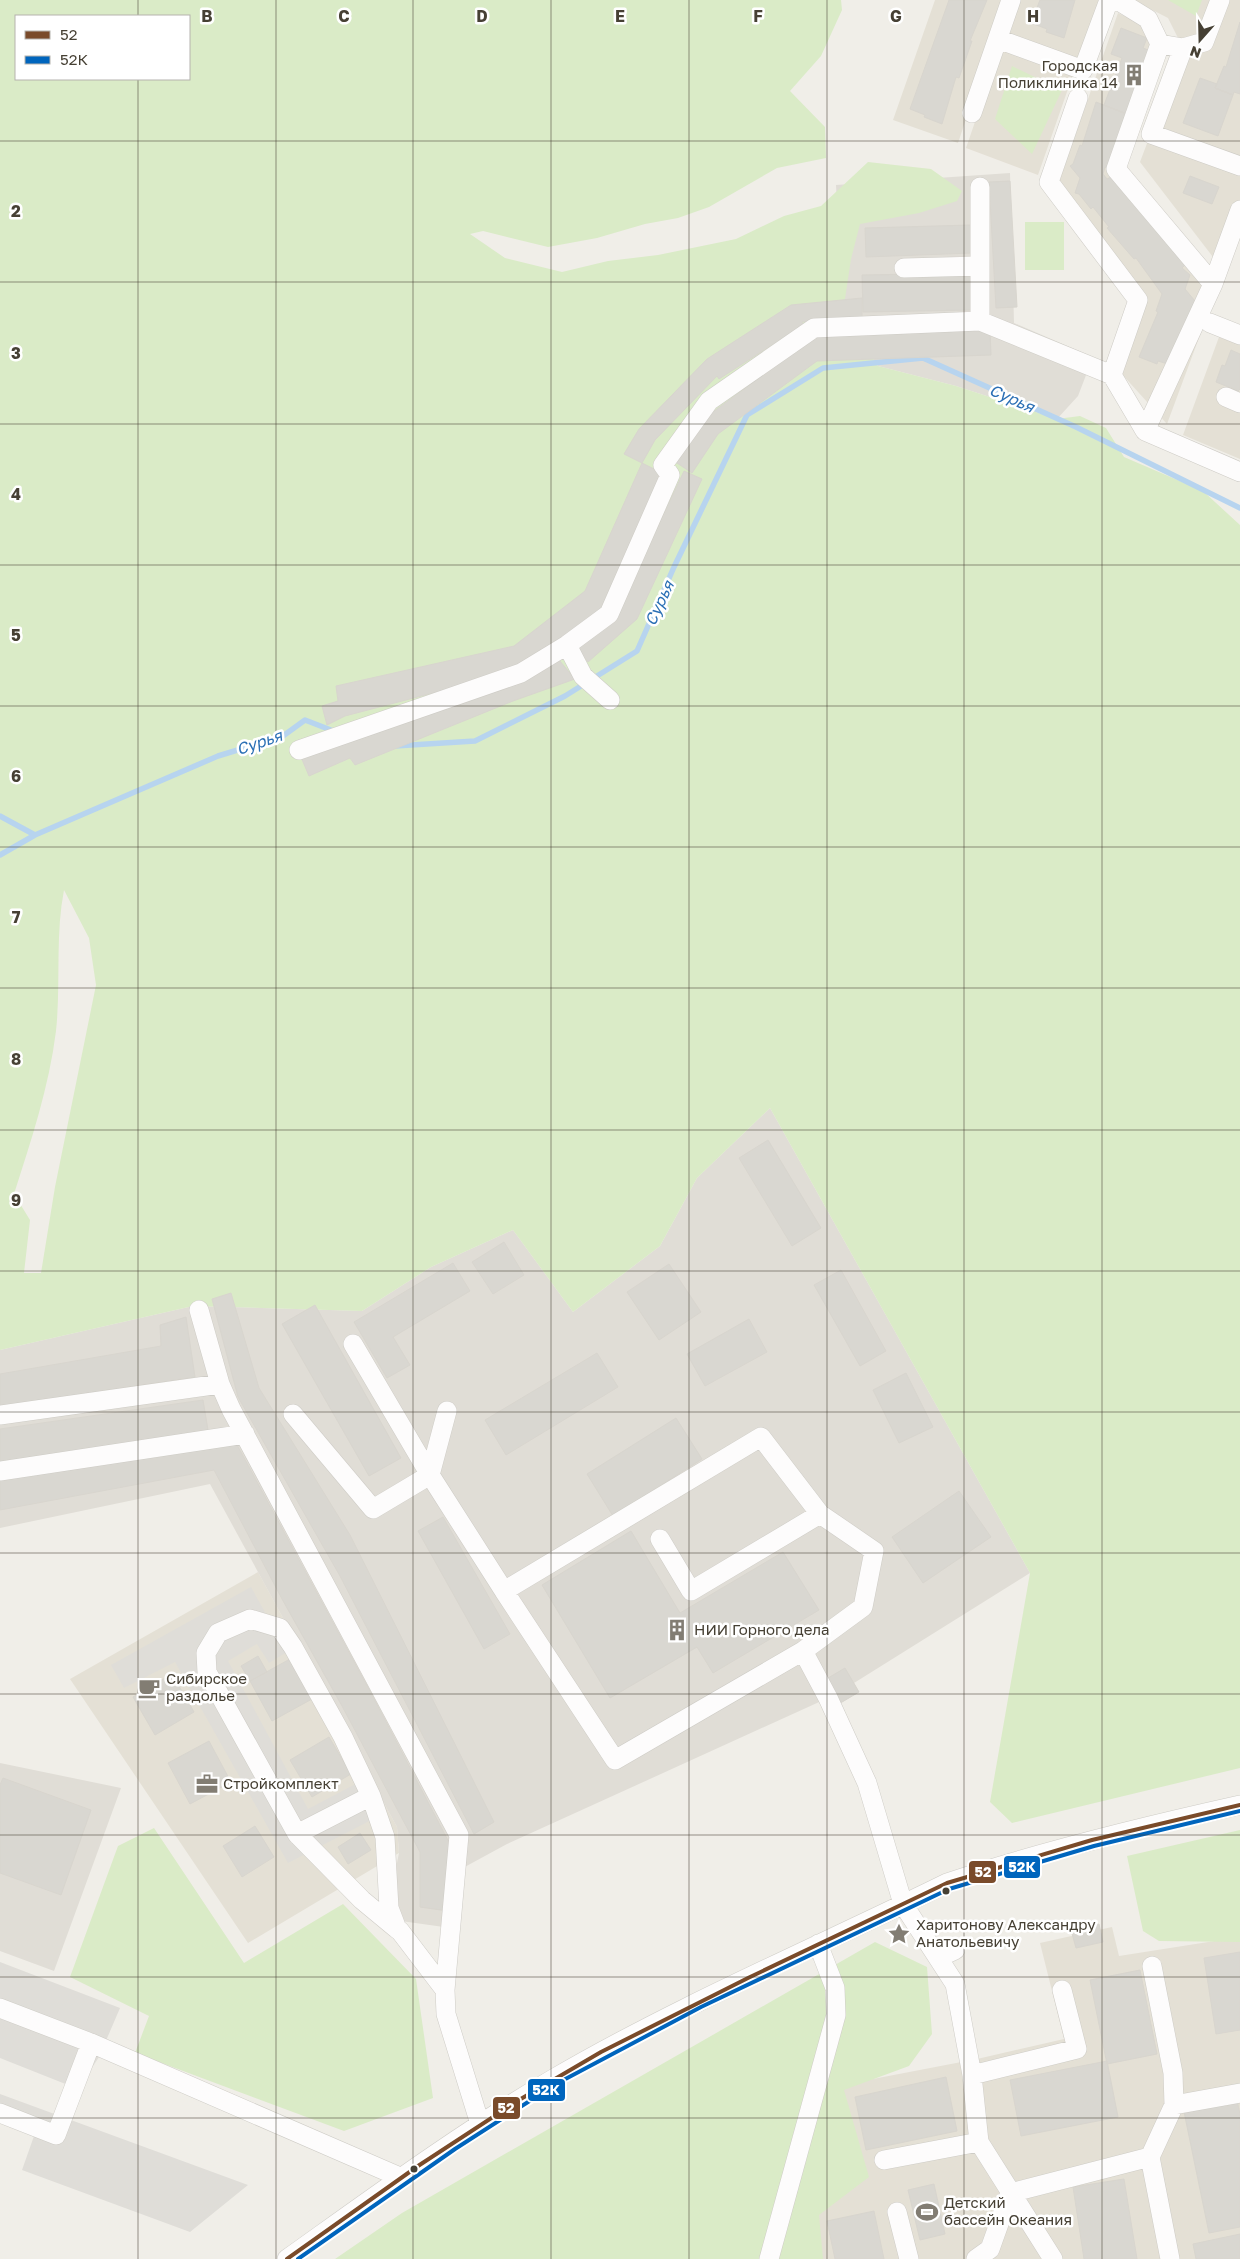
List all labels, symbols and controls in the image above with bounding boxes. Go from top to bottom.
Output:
text: B [201,6,213,26]
text: C [338,6,350,26]
text: D [476,6,488,26]
text: E [615,6,625,26]
text: F [753,6,763,26]
text: G [890,6,902,26]
text: H [1027,6,1039,26]
legend [15,15,190,80]
north arrow [1175,15,1225,65]
text: 52 [60,25,77,43]
text: N [1187,43,1203,62]
text: 52К [60,50,88,68]
place label: Городская Поликлиника 14 [998,56,1118,91]
building icon: Городская Поликлиника 14 [1121,62,1147,88]
text: 2 [11,201,21,221]
text: 3 [11,343,21,363]
water label: Сурья [986,379,1038,417]
text: 4 [11,484,21,504]
water label: Сурья [640,577,678,629]
text: 5 [11,625,21,645]
water label: Сурья [233,725,285,759]
text: 6 [11,766,21,786]
text: 7 [12,907,21,927]
text: 8 [11,1049,21,1069]
text: 9 [11,1190,21,1210]
building icon: НИИ Горного дела [664,1617,690,1643]
place label: НИИ Горного дела [694,1620,829,1638]
place label: Сибирское раздолье [166,1669,247,1704]
cafe icon: Сибирское раздолье [136,1675,162,1701]
office icon: Стройкомплект [194,1771,220,1797]
place label: Стройкомплект [223,1774,339,1792]
line badge: 52К [1003,1855,1041,1879]
text: 52К [1008,1858,1036,1875]
line badge: 52 [968,1860,997,1884]
text: 52 [974,1863,992,1880]
unlabelled marker [941,1886,951,1896]
place label: Харитонову Александру Анатольевичу [916,1915,1096,1950]
place icon: Харитонову Александру Анатольевичу [886,1921,912,1947]
line badge: 52К [527,2078,566,2102]
text: 52К [532,2081,560,2098]
line badge: 52 [492,2096,521,2120]
text: 52 [497,2099,515,2116]
unlabelled marker [409,2164,419,2174]
place label: Детский бассейн Океания [944,2193,1072,2228]
sports icon: Детский бассейн Океания [914,2199,940,2225]

